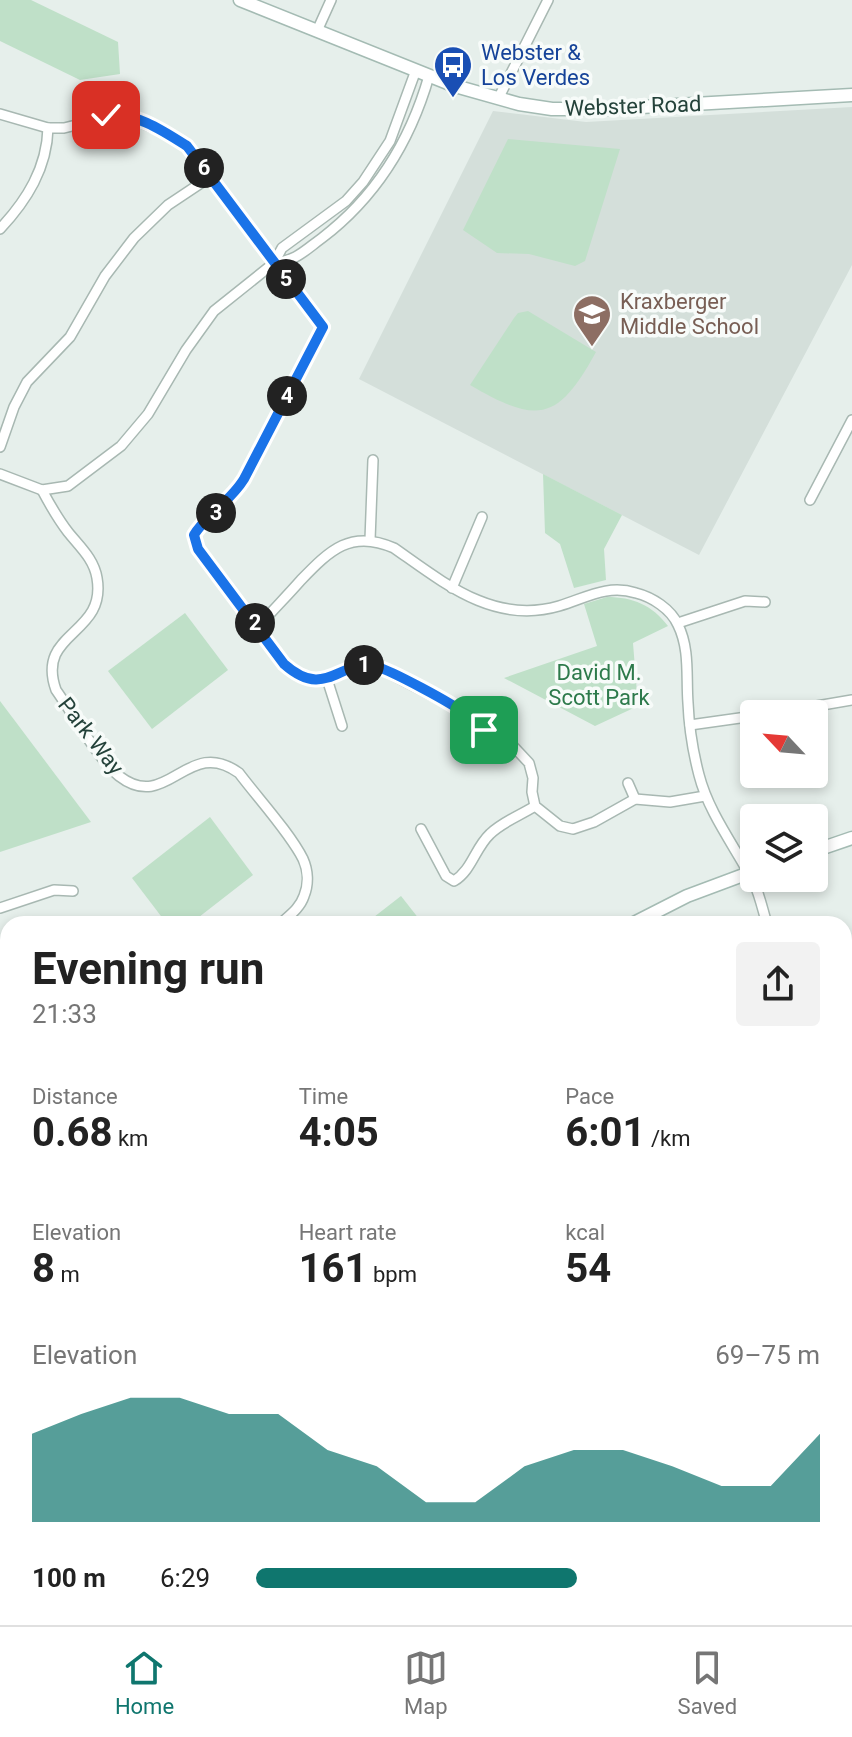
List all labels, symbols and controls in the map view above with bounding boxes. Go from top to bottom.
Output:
place label: Webster & Los Verdes [481,40,590,90]
bus stop icon: Webster & Los Verdes [432,44,474,99]
pin [72,81,140,149]
street label: Webster Road [564,91,702,121]
icon: check [84,93,128,137]
pin: 6 [184,148,224,188]
text: 6 [198,155,210,180]
pin: 5 [266,259,306,299]
text: 5 [280,266,292,291]
place label: Kraxberger Middle School [620,289,759,339]
school or university icon: Kraxberger Middle School [571,293,613,348]
pin: 4 [267,376,307,416]
text: 4 [281,383,293,408]
pin: 3 [196,493,236,533]
text: 3 [210,500,222,525]
pin: 2 [235,603,275,643]
text: 2 [249,610,261,635]
pin: 1 [344,645,384,685]
text: 1 [358,652,370,677]
park label: David M. Scott Park [548,660,651,710]
street label: Park Way [53,692,129,780]
pin [450,696,518,764]
north arrow [740,700,828,788]
map controls [740,700,828,892]
icon: arrive [462,708,506,752]
button: layers [740,804,828,892]
button: share [736,942,820,1026]
text: Evening run [32,943,264,995]
text: 21:33 [32,999,97,1029]
text: Distance [32,1084,118,1109]
text: Time [299,1084,348,1109]
text: Pace [565,1084,614,1109]
text: 0.68 [32,1109,112,1156]
text: 4:05 [299,1109,379,1156]
text: 6:01 [565,1109,645,1156]
text: km [112,1126,148,1151]
text: /km [645,1126,690,1151]
text: Elevation [32,1220,121,1245]
text: Heart rate [299,1220,397,1245]
text: kcal [565,1220,605,1245]
text: 8 [32,1245,55,1292]
text: 161 [299,1245,368,1292]
text: 54 [565,1245,611,1292]
text: m [55,1262,80,1287]
text: bpm [368,1262,417,1287]
text: Elevation [32,1340,137,1370]
text: 69–75 m [715,1340,820,1370]
text: 100 m [32,1563,106,1593]
text: 6:29 [160,1563,210,1593]
tab: Home [115,1646,174,1719]
tab: Map [404,1646,448,1719]
tab: Saved [678,1646,737,1719]

